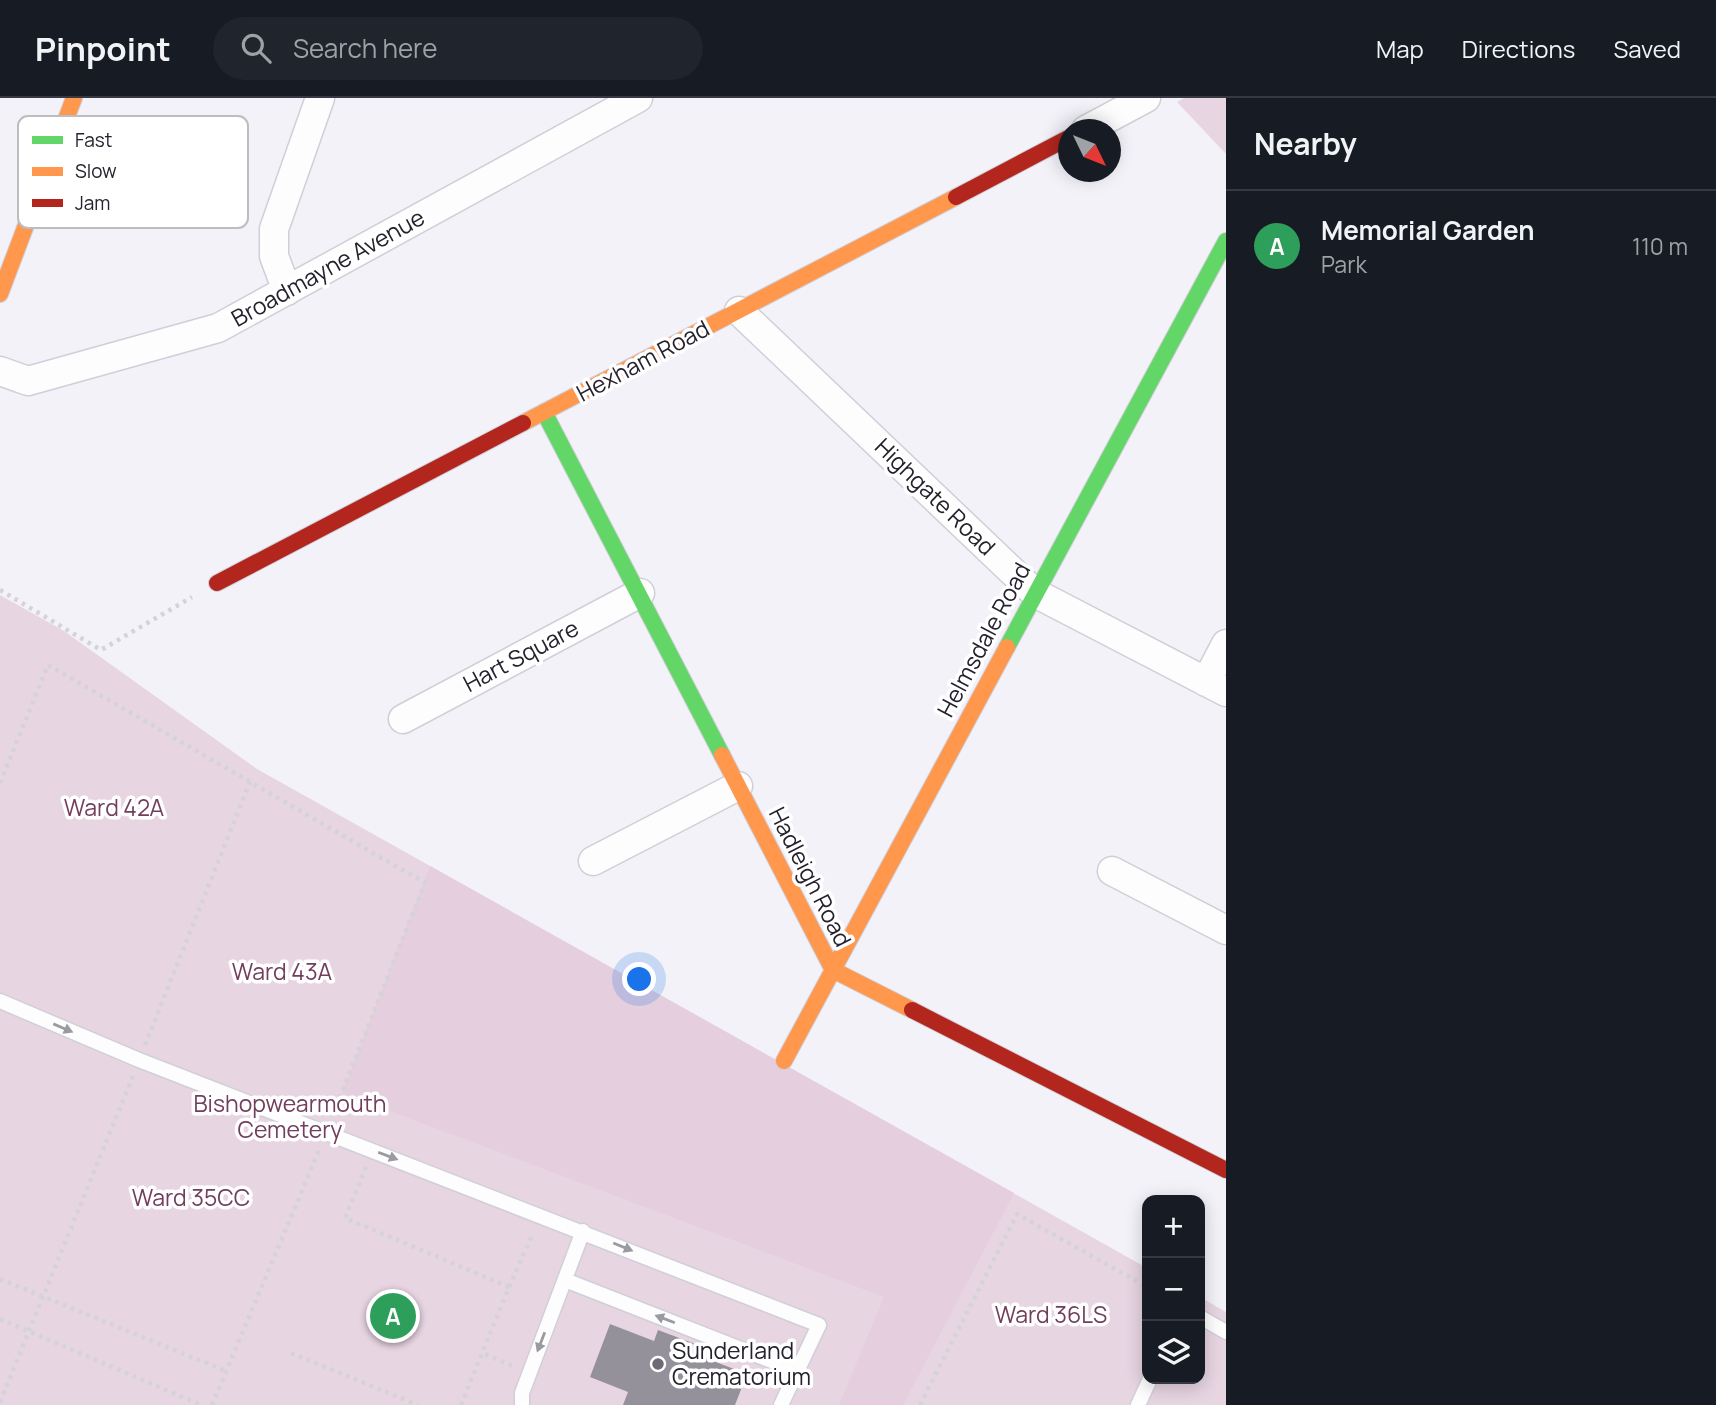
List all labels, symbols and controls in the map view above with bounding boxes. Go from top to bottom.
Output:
search box [213,17,703,80]
text: Pinpoint [35,26,171,71]
icon: search [237,29,275,67]
text: Search here [293,30,437,66]
text: Map [1376,32,1424,65]
text: Directions [1462,32,1575,65]
text: Saved [1613,32,1681,65]
legend [18,116,248,228]
north arrow [1058,119,1121,182]
text: Nearby [1254,123,1357,164]
text: Fast [75,127,112,153]
text: Slow [75,158,117,184]
text: Jam [75,190,110,216]
street label: Broadmayne Avenue [225,201,430,334]
text: Memorial Garden [1321,212,1535,248]
text: A [1269,230,1285,262]
text: 110 m [1632,230,1688,262]
text: Park [1321,248,1367,280]
street label: Hexham Road [571,312,714,408]
street label: Highgate Road [868,431,1003,562]
street label: Helmsdale Road [929,557,1037,722]
street label: Hart Square [457,611,584,699]
park label: Ward 42A [64,791,165,823]
street label: Hadleigh Road [762,801,860,952]
park label: Ward 43A [232,955,333,987]
your location [622,962,656,996]
one-way arrow [52,1022,73,1033]
park label: Bishopwearmouth Cemetery [193,1087,387,1145]
one-way arrow [378,1151,399,1162]
park label: Ward 35CC [132,1181,250,1213]
map controls [1142,1195,1205,1384]
button: + [1142,1195,1205,1258]
one-way arrow [613,1242,634,1253]
button: − [1142,1258,1205,1321]
pin: A [370,1290,416,1342]
park label: Ward 36LS [995,1298,1107,1330]
one-way arrow [655,1314,676,1325]
button: layers [1142,1321,1205,1384]
one-way arrow [536,1332,547,1353]
place label: Sunderland Crematorium [672,1334,811,1392]
marker: Sunderland Crematorium [650,1356,666,1372]

